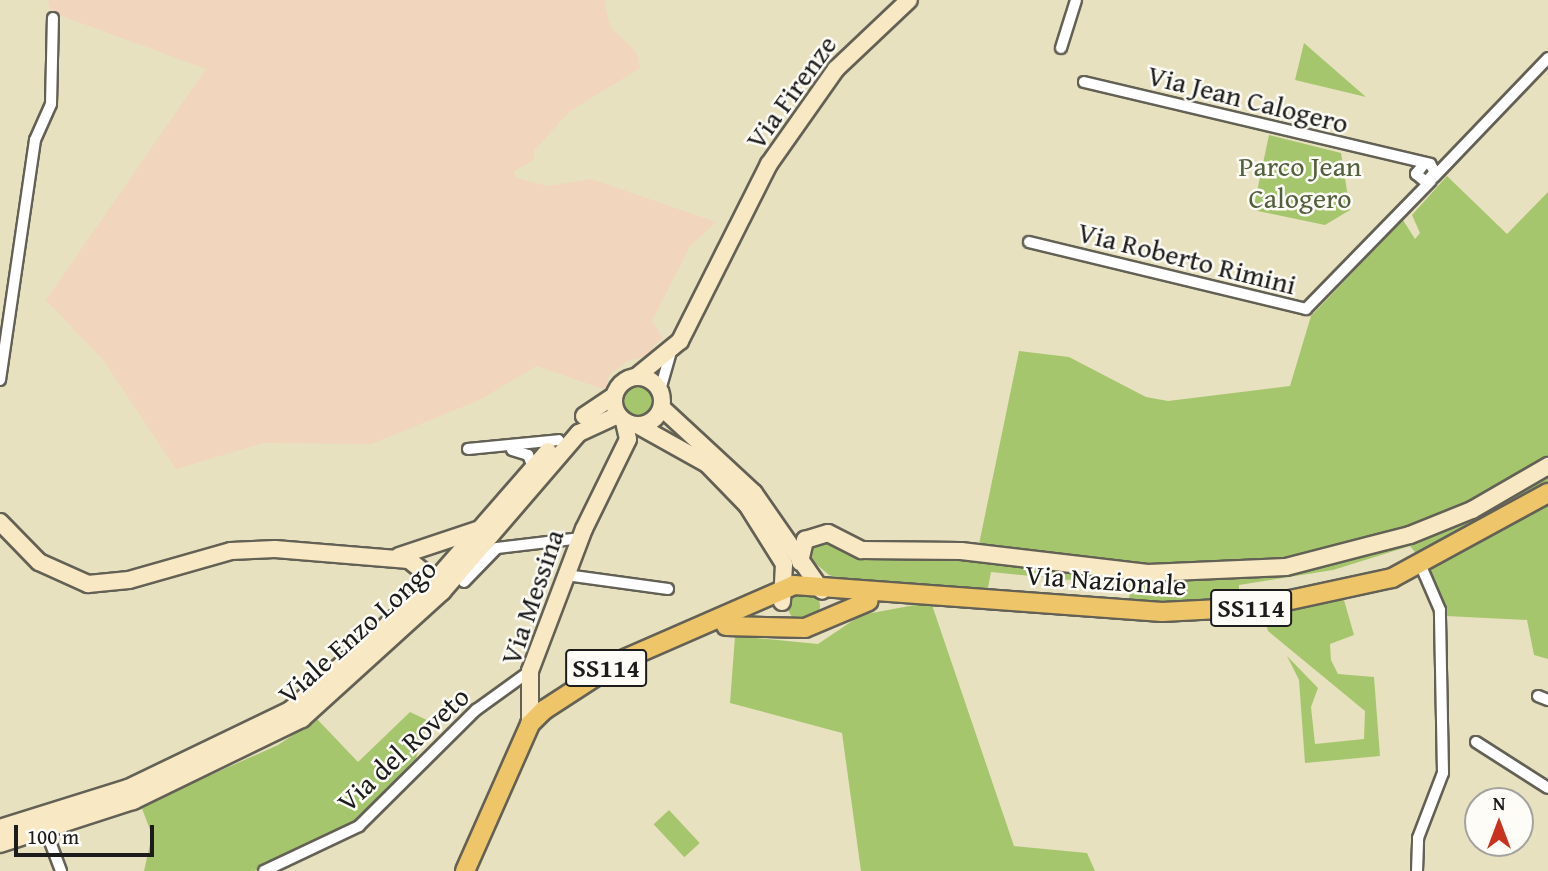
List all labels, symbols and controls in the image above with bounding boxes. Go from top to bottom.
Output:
street label: Via Firenze [738,29,844,155]
street label: Via Jean Calogero [1144,58,1352,140]
park label: Parco Jean Calogero [1238,149,1362,215]
street label: Via Roberto Rimini [1074,215,1300,301]
street label: Via Messina [493,525,571,669]
street label: Viale Enzo Longo [271,551,443,711]
street label: Via Nazionale [1024,558,1188,602]
road number: SS114 [1209,586,1293,630]
road number: SS114 [564,646,648,690]
street label: Via del Roveto [330,679,476,819]
north arrow [1464,787,1534,857]
text: N [1493,789,1505,817]
scale bar [18,812,158,856]
text: 100 m [27,821,79,852]

